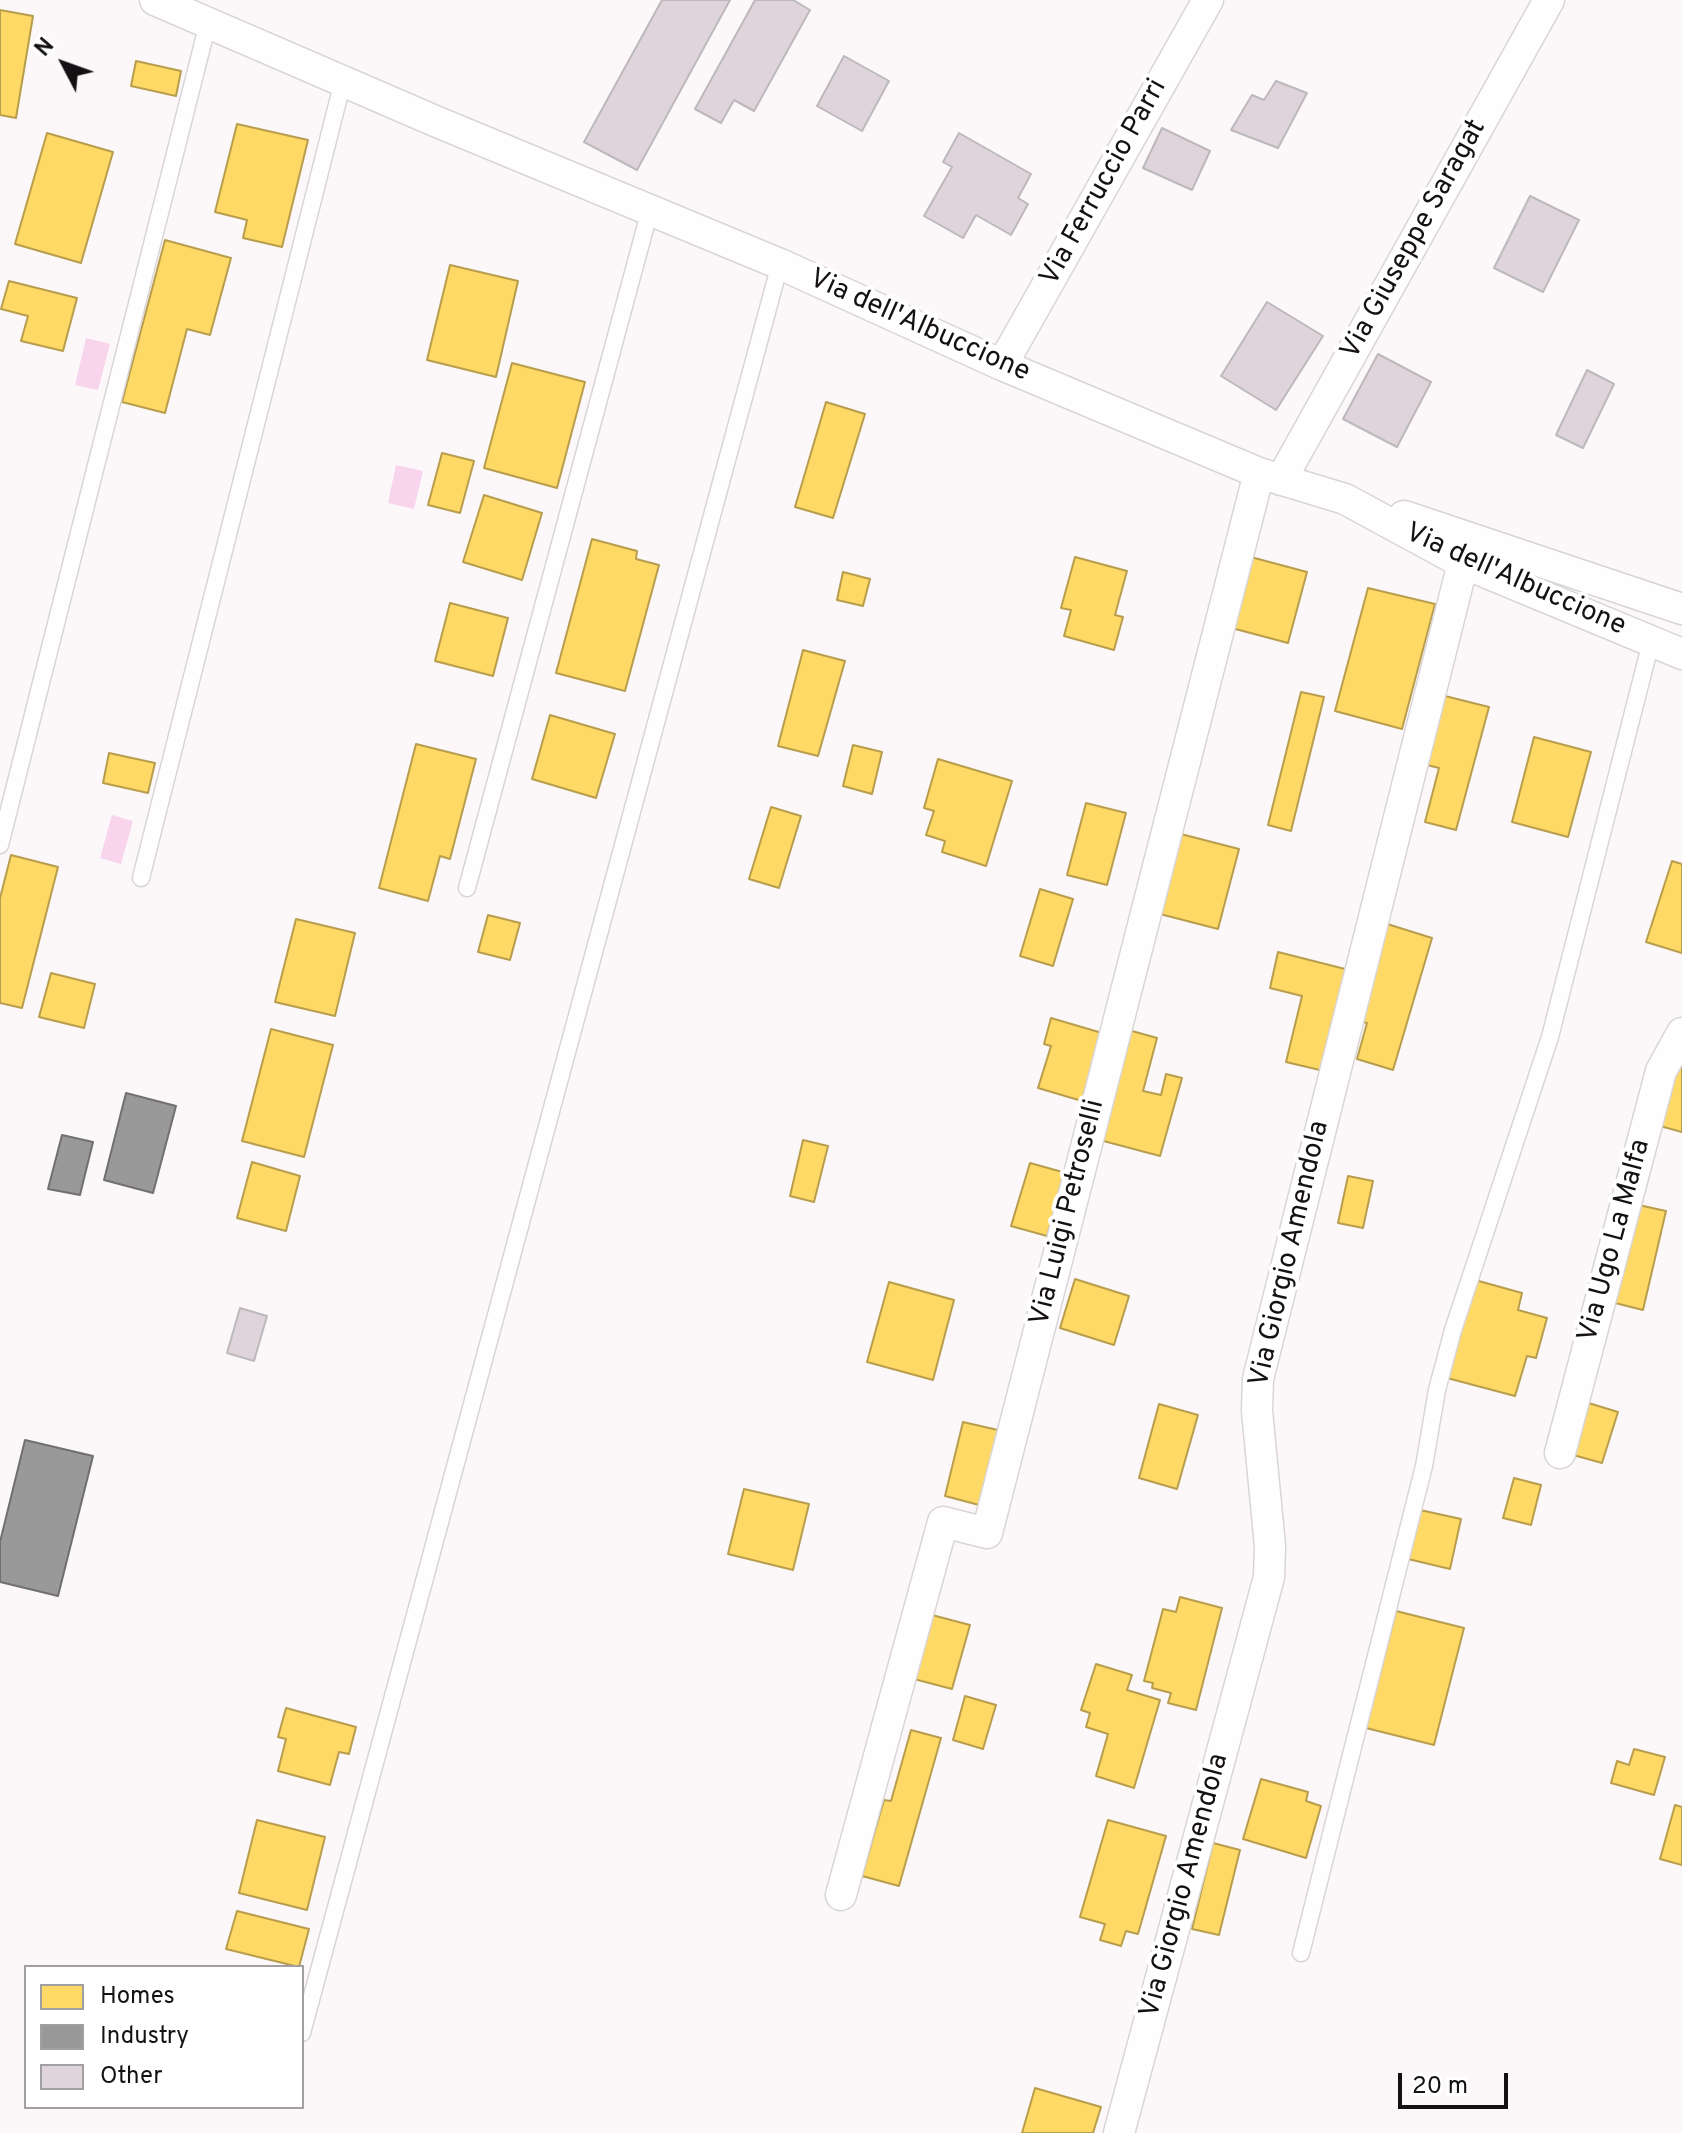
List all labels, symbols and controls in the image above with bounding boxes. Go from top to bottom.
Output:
north arrow [24,24,104,104]
text: N [30,33,61,63]
street label: Via Ferruccio Parri [1034,74,1176,292]
street label: Via Giuseppe Saragat [1335,114,1495,366]
street label: Via dell'Albuccione [803,263,1035,391]
street label: Via dell'Albuccione [1399,517,1631,645]
street label: Via Luigi Petroselli [1025,1096,1113,1330]
street label: Via Giorgio Amendola [1244,1118,1338,1390]
street label: Via Ugo La Malfa [1573,1136,1659,1346]
street label: Via Giorgio Amendola [1135,1750,1237,2022]
legend [24,1965,304,2109]
text: Homes [100,1982,175,2012]
text: Industry [100,2022,189,2052]
scale bar [1402,2057,1512,2107]
text: Other [100,2062,162,2092]
text: 20 m [1412,2072,1468,2102]

